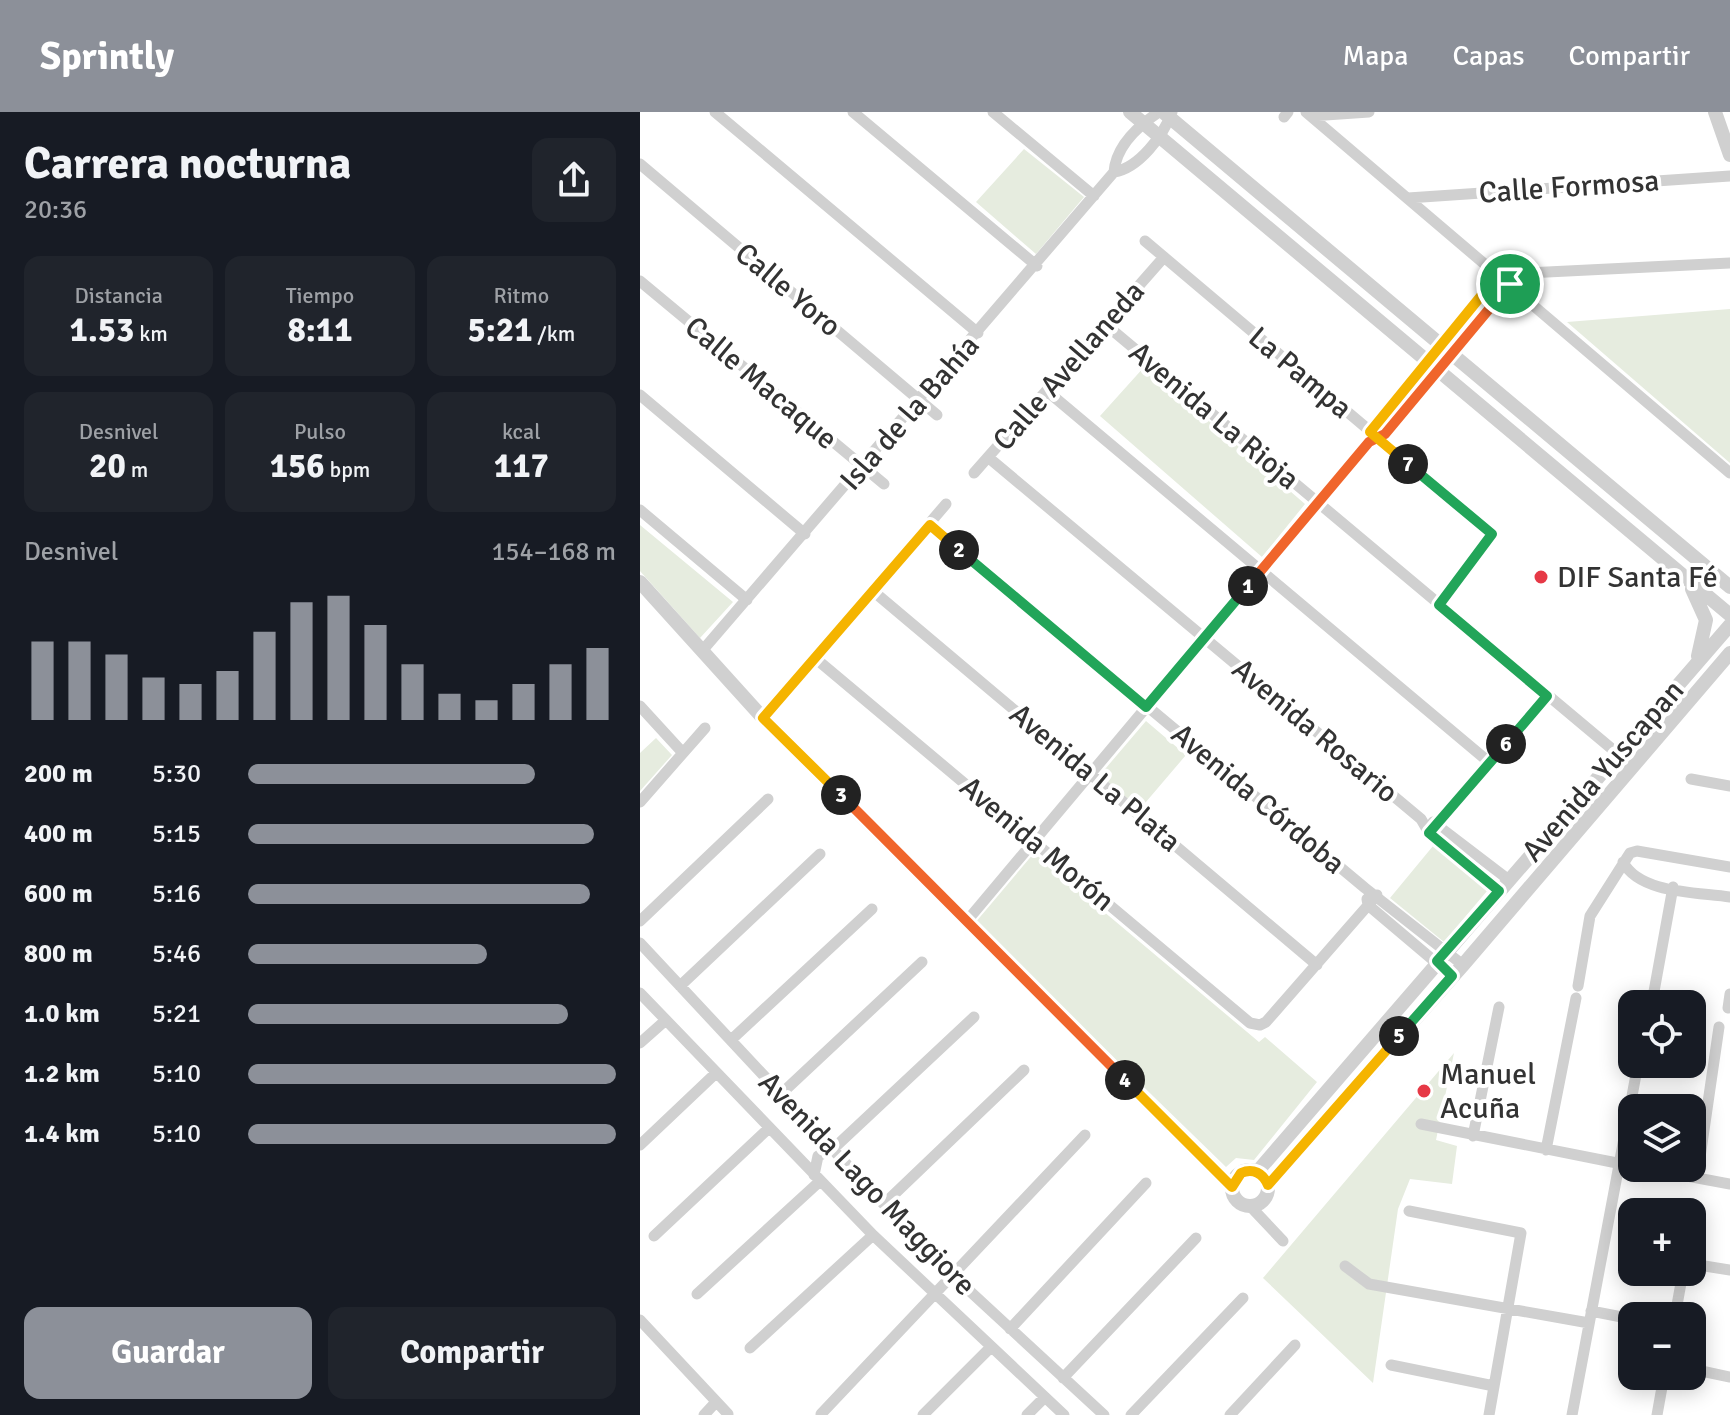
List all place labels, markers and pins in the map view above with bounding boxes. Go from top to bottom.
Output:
pin [1476,250,1544,318]
pin: 7 [1388,444,1428,484]
pin: 2 [939,530,979,570]
place label: DIF Santa Fé [1557,559,1718,596]
pin: 1 [1228,566,1268,606]
marker: DIF Santa Fé [1532,568,1550,586]
pin: 6 [1486,724,1526,764]
pin: 3 [821,775,861,815]
pin: 5 [1379,1016,1419,1056]
place label: Manuel Acuña [1440,1056,1536,1127]
pin: 4 [1105,1060,1145,1100]
marker: Manuel Acuña [1415,1082,1433,1100]

